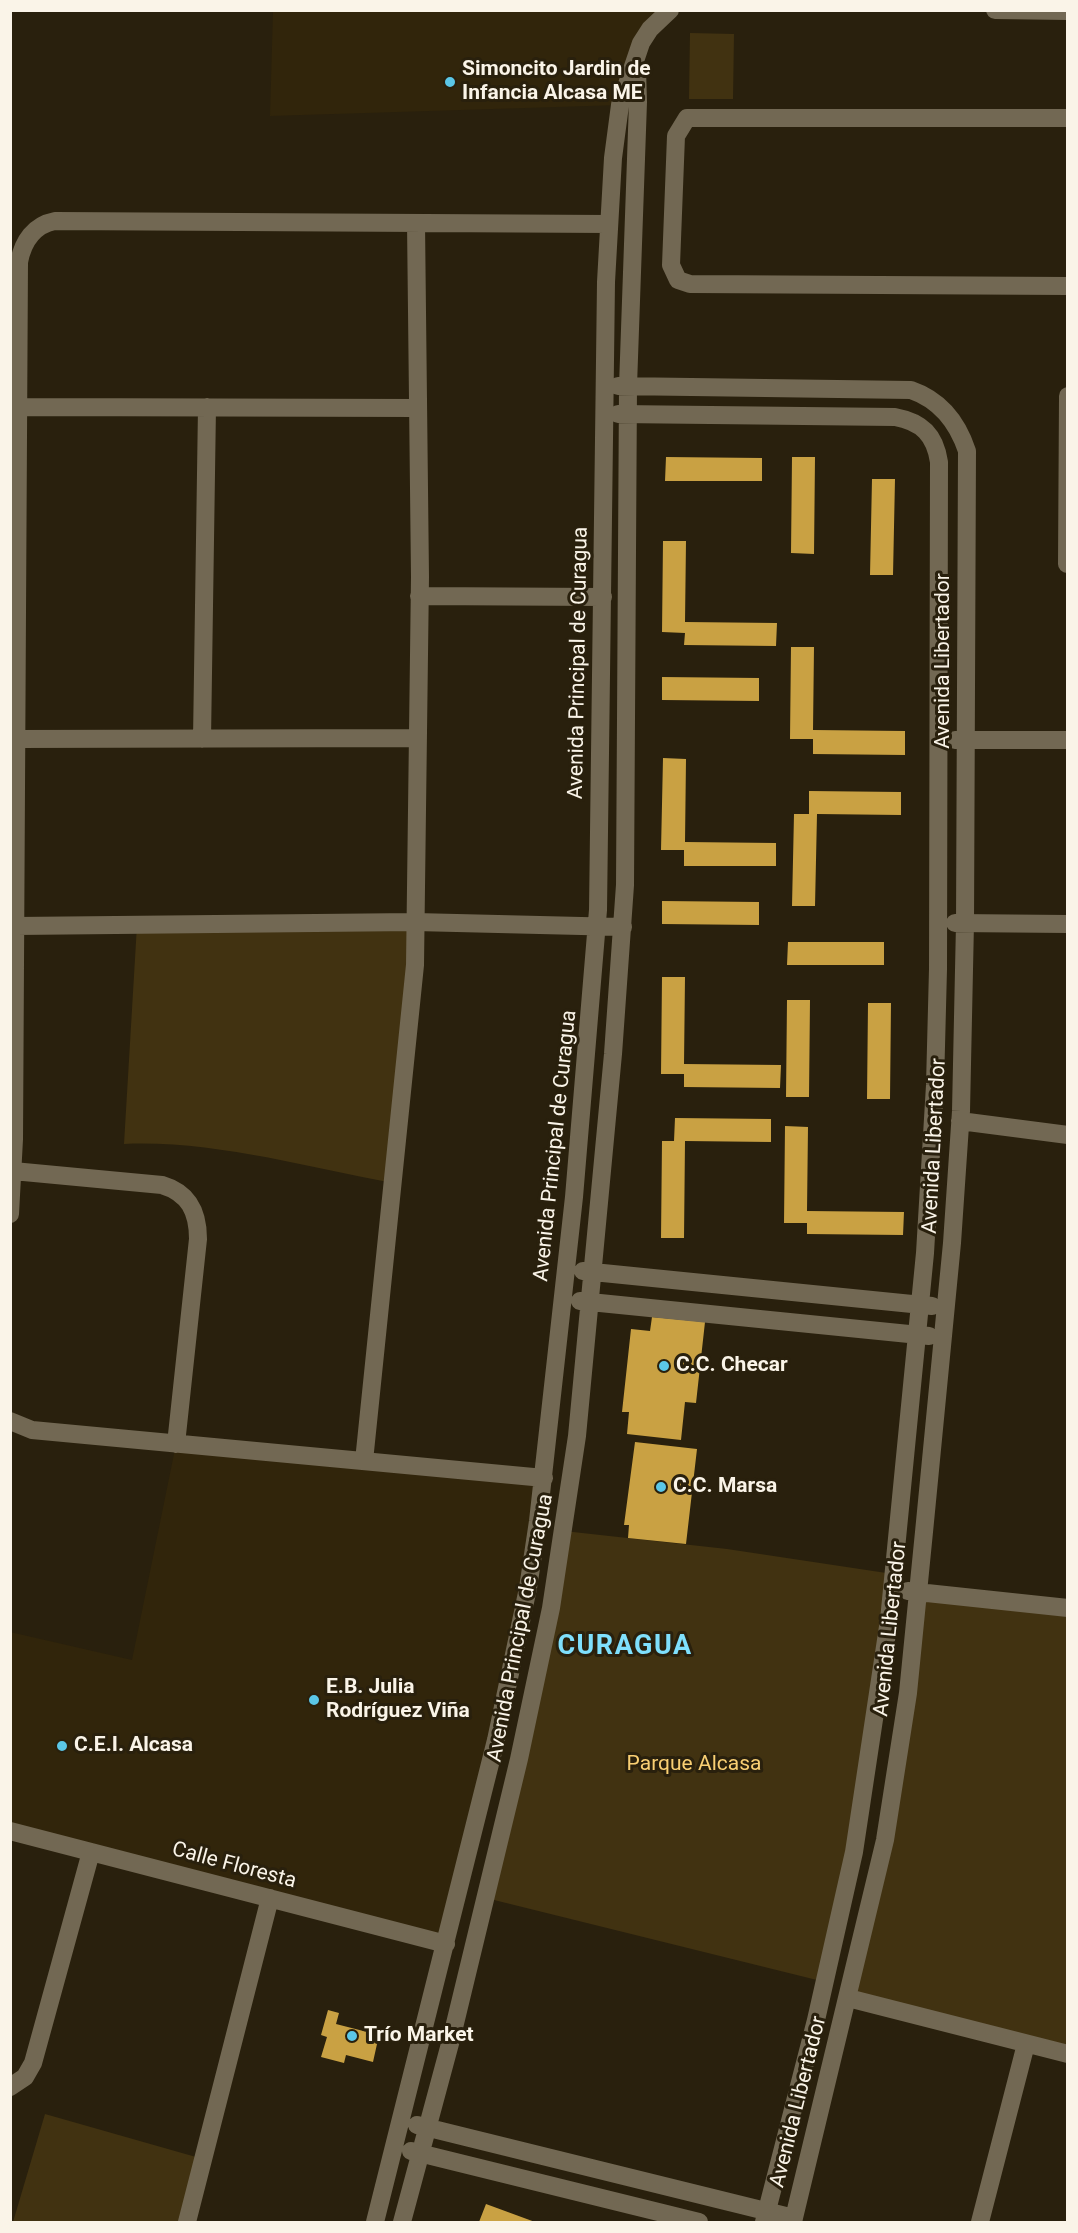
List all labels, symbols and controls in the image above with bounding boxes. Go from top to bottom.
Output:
place label: Simoncito Jardin de Infancia Alcasa ME [462,57,651,107]
marker: Simoncito Jardin de Infancia Alcasa ME [443,75,457,89]
street label: Avenida Principal de Curagua [564,527,594,799]
street label: Avenida Libertador [931,573,957,749]
street label: Avenida Principal de Curagua [529,1009,583,1283]
street label: Avenida Libertador [918,1058,952,1234]
place label: C.C. Checar [676,1353,788,1379]
marker: C.C. Checar [657,1359,671,1373]
place label: C.C. Marsa [673,1474,777,1500]
marker: C.C. Marsa [654,1480,668,1494]
street label: Avenida Principal de Curagua [483,1492,559,1764]
street label: Avenida Libertador [869,1540,913,1718]
district label: CURAGUA [557,1631,693,1663]
place label: E.B. Julia Rodríguez Viña [326,1675,470,1725]
marker: E.B. Julia Rodríguez Viña [307,1693,321,1707]
place label: C.E.I. Alcasa [74,1733,193,1759]
marker: C.E.I. Alcasa [55,1739,69,1753]
park label: Parque Alcasa [627,1752,761,1778]
street label: Calle Floresta [169,1837,299,1895]
street label: Avenida Libertador [766,2014,832,2190]
place label: Trío Market [364,2023,474,2049]
marker: Trío Market [345,2029,359,2043]

